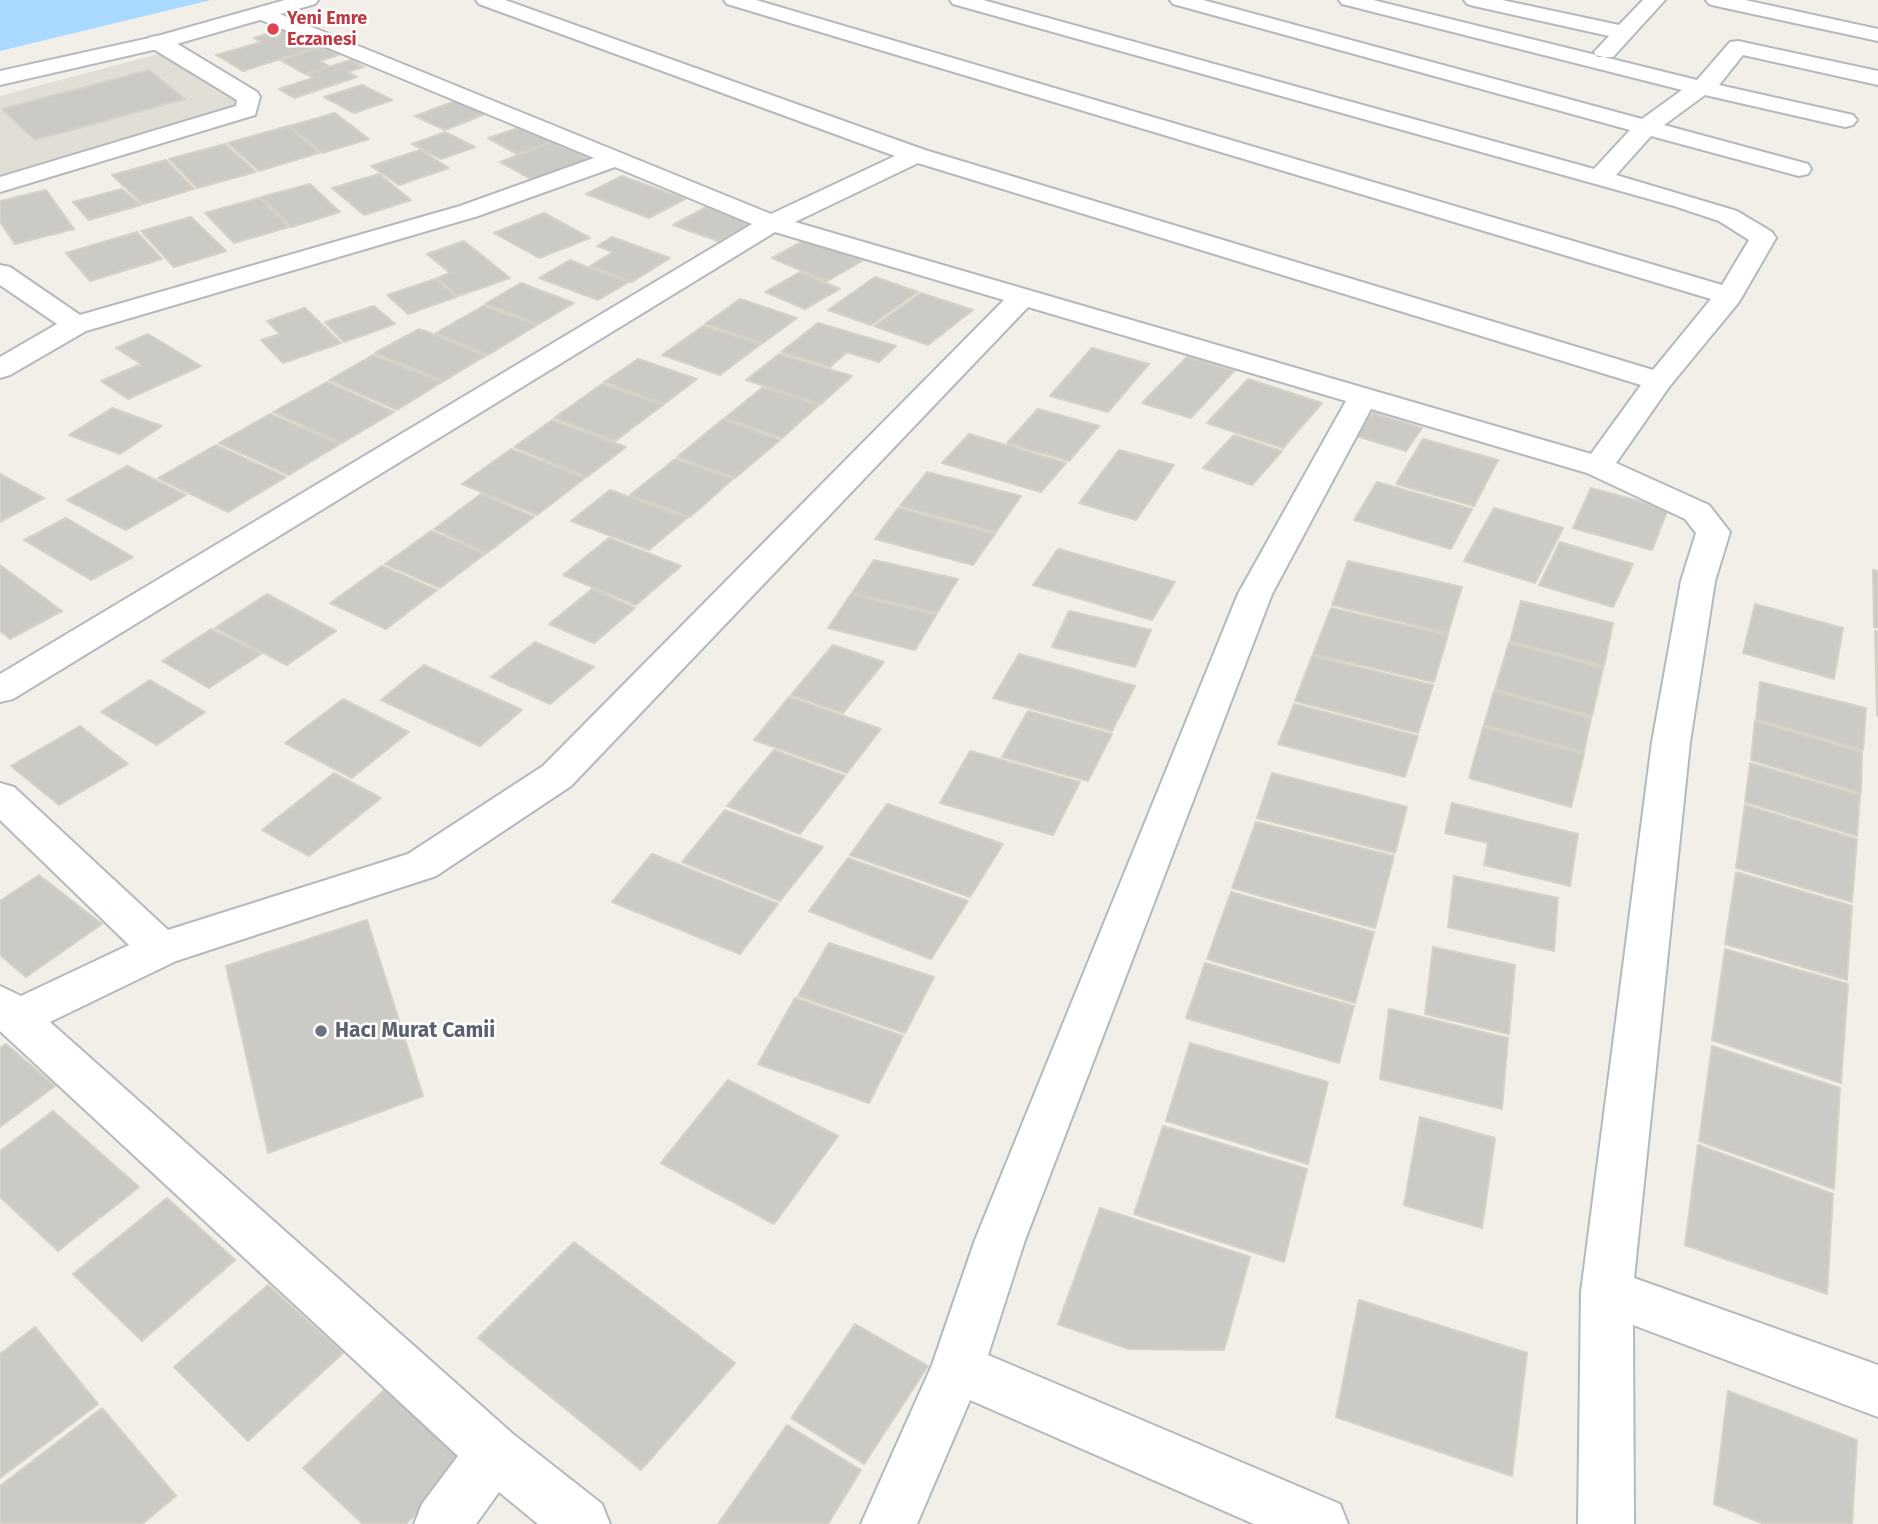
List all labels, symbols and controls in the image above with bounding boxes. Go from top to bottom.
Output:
place label: Yeni Emre Eczanesi [287,8,367,50]
marker: Yeni Emre Eczanesi [265,21,281,37]
place label: Hacı Murat Camii [335,1018,495,1044]
marker: Hacı Murat Camii [313,1023,329,1039]

